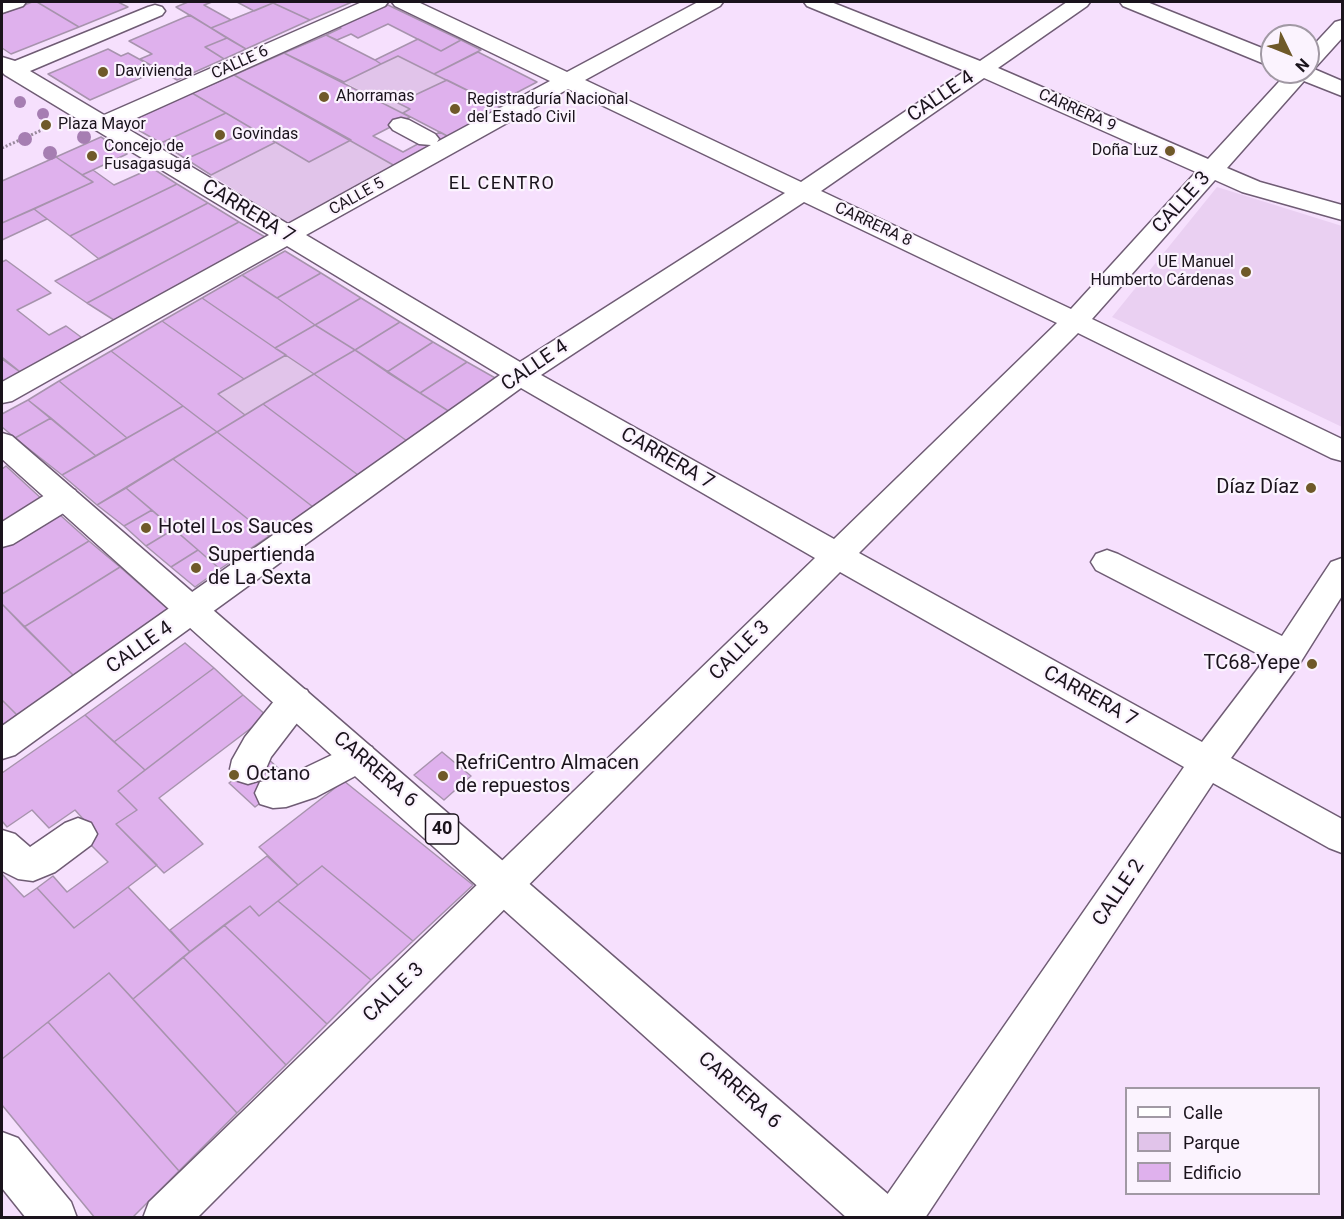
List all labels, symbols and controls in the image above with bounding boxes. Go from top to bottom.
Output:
north arrow [1260,24,1320,84]
street label: CALLE 6 [209,42,271,84]
text: N [1291,55,1313,76]
place label: Davivienda [115,62,192,82]
marker: Davivienda [96,65,110,79]
street label: CALLE 4 [903,66,979,128]
street label: CARRERA 9 [1035,85,1119,137]
place label: Ahorramas [336,87,415,107]
marker: Ahorramas [317,90,331,104]
place label: Registraduría Nacional del Estado Civil [467,90,628,128]
marker: Registraduría Nacional del Estado Civil [448,102,462,116]
place label: Plaza Mayor [58,115,146,135]
marker: Plaza Mayor [39,118,53,132]
place label: Govindas [232,125,298,145]
marker: Govindas [213,128,227,142]
place label: Concejo de Fusagasugá [104,137,191,175]
place label: Doña Luz [1092,141,1158,161]
marker: Doña Luz [1163,144,1177,158]
marker: Concejo de Fusagasugá [85,149,99,163]
street label: CALLE 3 [1148,167,1216,239]
district label: EL CENTRO [449,173,555,195]
street label: CALLE 5 [326,174,388,220]
street label: CARRERA 7 [197,175,299,249]
street label: CARRERA 8 [831,199,915,251]
place label: UE Manuel Humberto Cárdenas [1091,253,1234,291]
marker: UE Manuel Humberto Cárdenas [1239,265,1253,279]
street label: CALLE 4 [497,335,573,397]
street label: CARRERA 7 [616,423,718,495]
place label: Díaz Díaz [1216,476,1299,500]
marker: Díaz Díaz [1304,481,1318,495]
place label: Hotel Los Sauces [158,516,313,540]
marker: Hotel Los Sauces [139,521,153,535]
place label: Supertienda de La Sexta [208,544,315,591]
marker: Supertienda de La Sexta [189,561,203,575]
street label: CALLE 3 [705,616,775,686]
street label: CALLE 4 [102,617,178,679]
place label: TC68-Yepe [1203,652,1300,676]
marker: TC68-Yepe [1305,657,1319,671]
street label: CARRERA 7 [1039,661,1141,733]
street label: CARRERA 6 [328,727,422,813]
place label: RefriCentro Almacen de repuestos [455,752,639,799]
place label: Octano [246,763,310,787]
marker: Octano [227,768,241,782]
marker: RefriCentro Almacen de repuestos [436,769,450,783]
road number: 40 [426,814,458,844]
street label: CALLE 2 [1088,855,1150,931]
street label: CALLE 3 [359,958,429,1028]
street label: CARRERA 6 [692,1047,786,1135]
legend [1125,1087,1320,1195]
text: Calle [1183,1102,1223,1123]
text: Parque [1183,1132,1240,1153]
text: Edificio [1183,1162,1242,1183]

